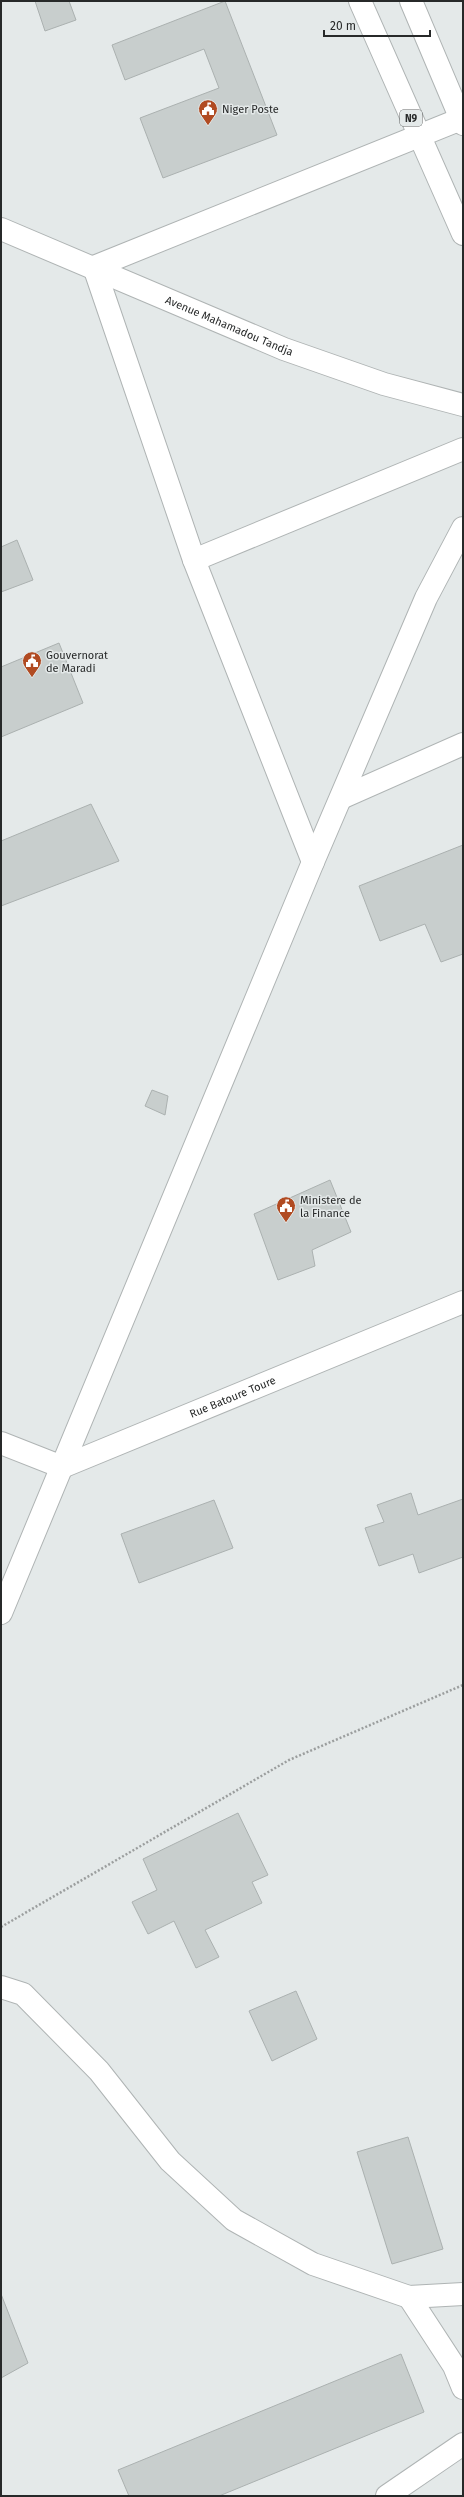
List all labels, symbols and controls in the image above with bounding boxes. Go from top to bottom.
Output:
scale bar [324,12,430,38]
text: 20 m [330,19,356,33]
public building icon: Niger Poste [197,98,219,126]
place label: Niger Poste [222,103,279,116]
road number: N9 [400,110,422,126]
street label: Avenue Mahamadou Tandja [163,293,295,359]
place label: Gouvernorat de Maradi [46,649,108,675]
public building icon: Gouvernorat de Maradi [21,650,43,678]
place label: Ministere de la Finance [300,1194,362,1220]
public building icon: Ministere de la Finance [275,1195,297,1223]
street label: Rue Batoure Toure [188,1374,278,1421]

